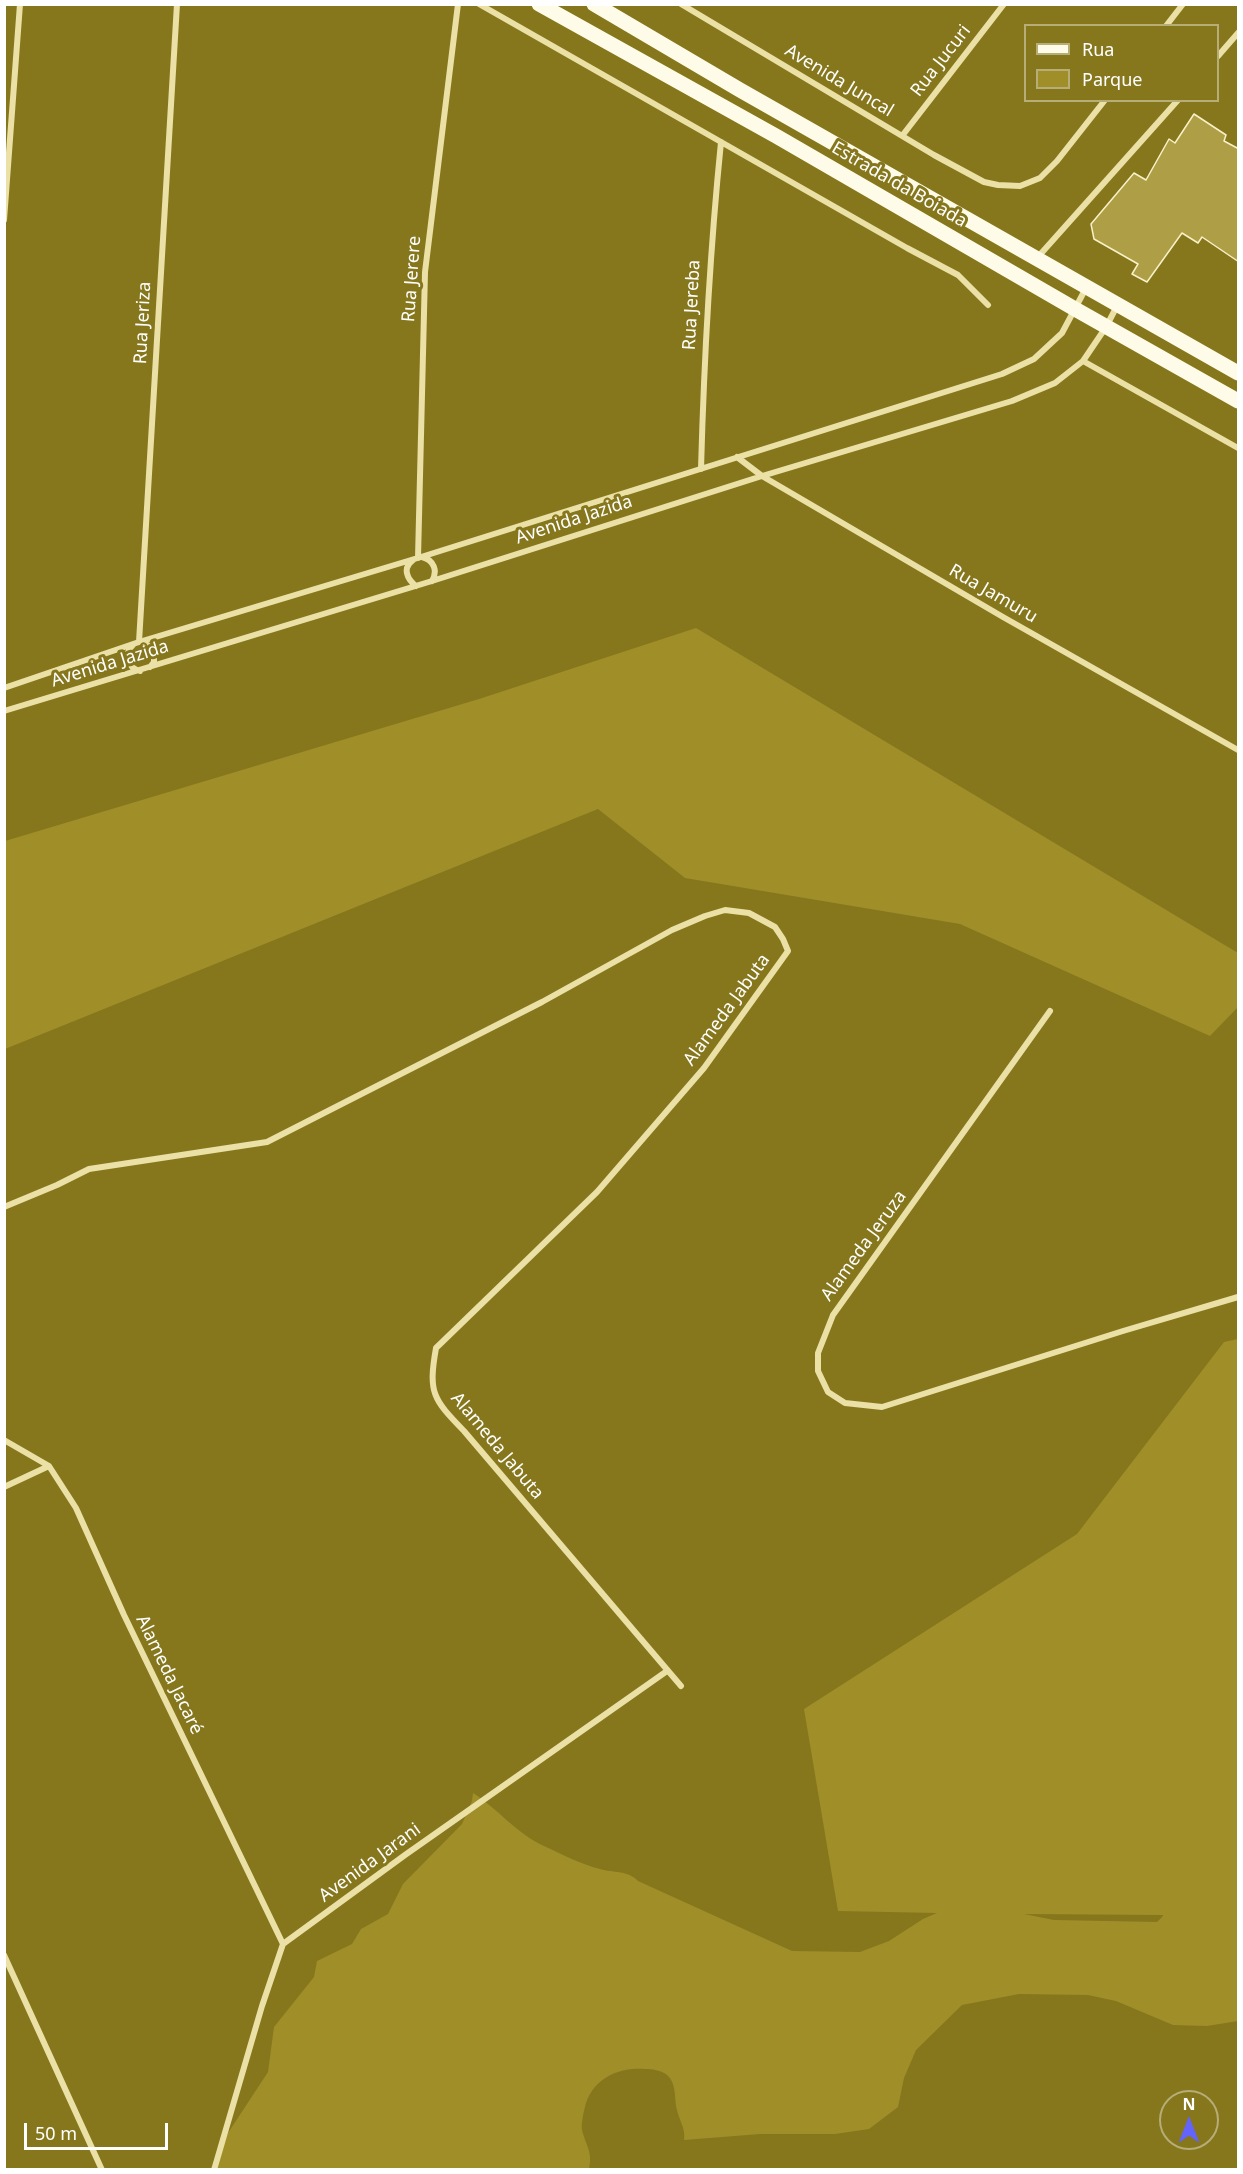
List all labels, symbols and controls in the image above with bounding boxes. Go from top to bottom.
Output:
street label: Rua Jucuri [906,21,976,101]
legend [1024,24,1219,102]
text: Rua [1082,37,1114,61]
street label: Avenida Juncal [781,40,897,122]
text: Parque [1082,67,1142,91]
street label: Estrada da Boiada [828,138,970,232]
street label: Rua Jerere [398,235,426,323]
street label: Rua Jereba [679,259,705,351]
street label: Rua Jeriza [130,281,156,365]
street label: Avenida Jazida [513,491,635,549]
street label: Rua Jamuru [945,560,1041,628]
street label: Avenida Jazida [49,636,171,692]
street label: Alameda Jabuta [679,950,775,1070]
street label: Alameda Jeruza [817,1187,911,1305]
street label: Alameda Jabuta [446,1388,548,1504]
street label: Alameda Jacaré [131,1612,207,1738]
street label: Avenida Jarani [315,1819,425,1907]
north arrow [1159,2090,1219,2150]
text: N [1182,2093,1196,2115]
scale bar [27,2111,171,2149]
text: 50 m [35,2121,77,2145]

